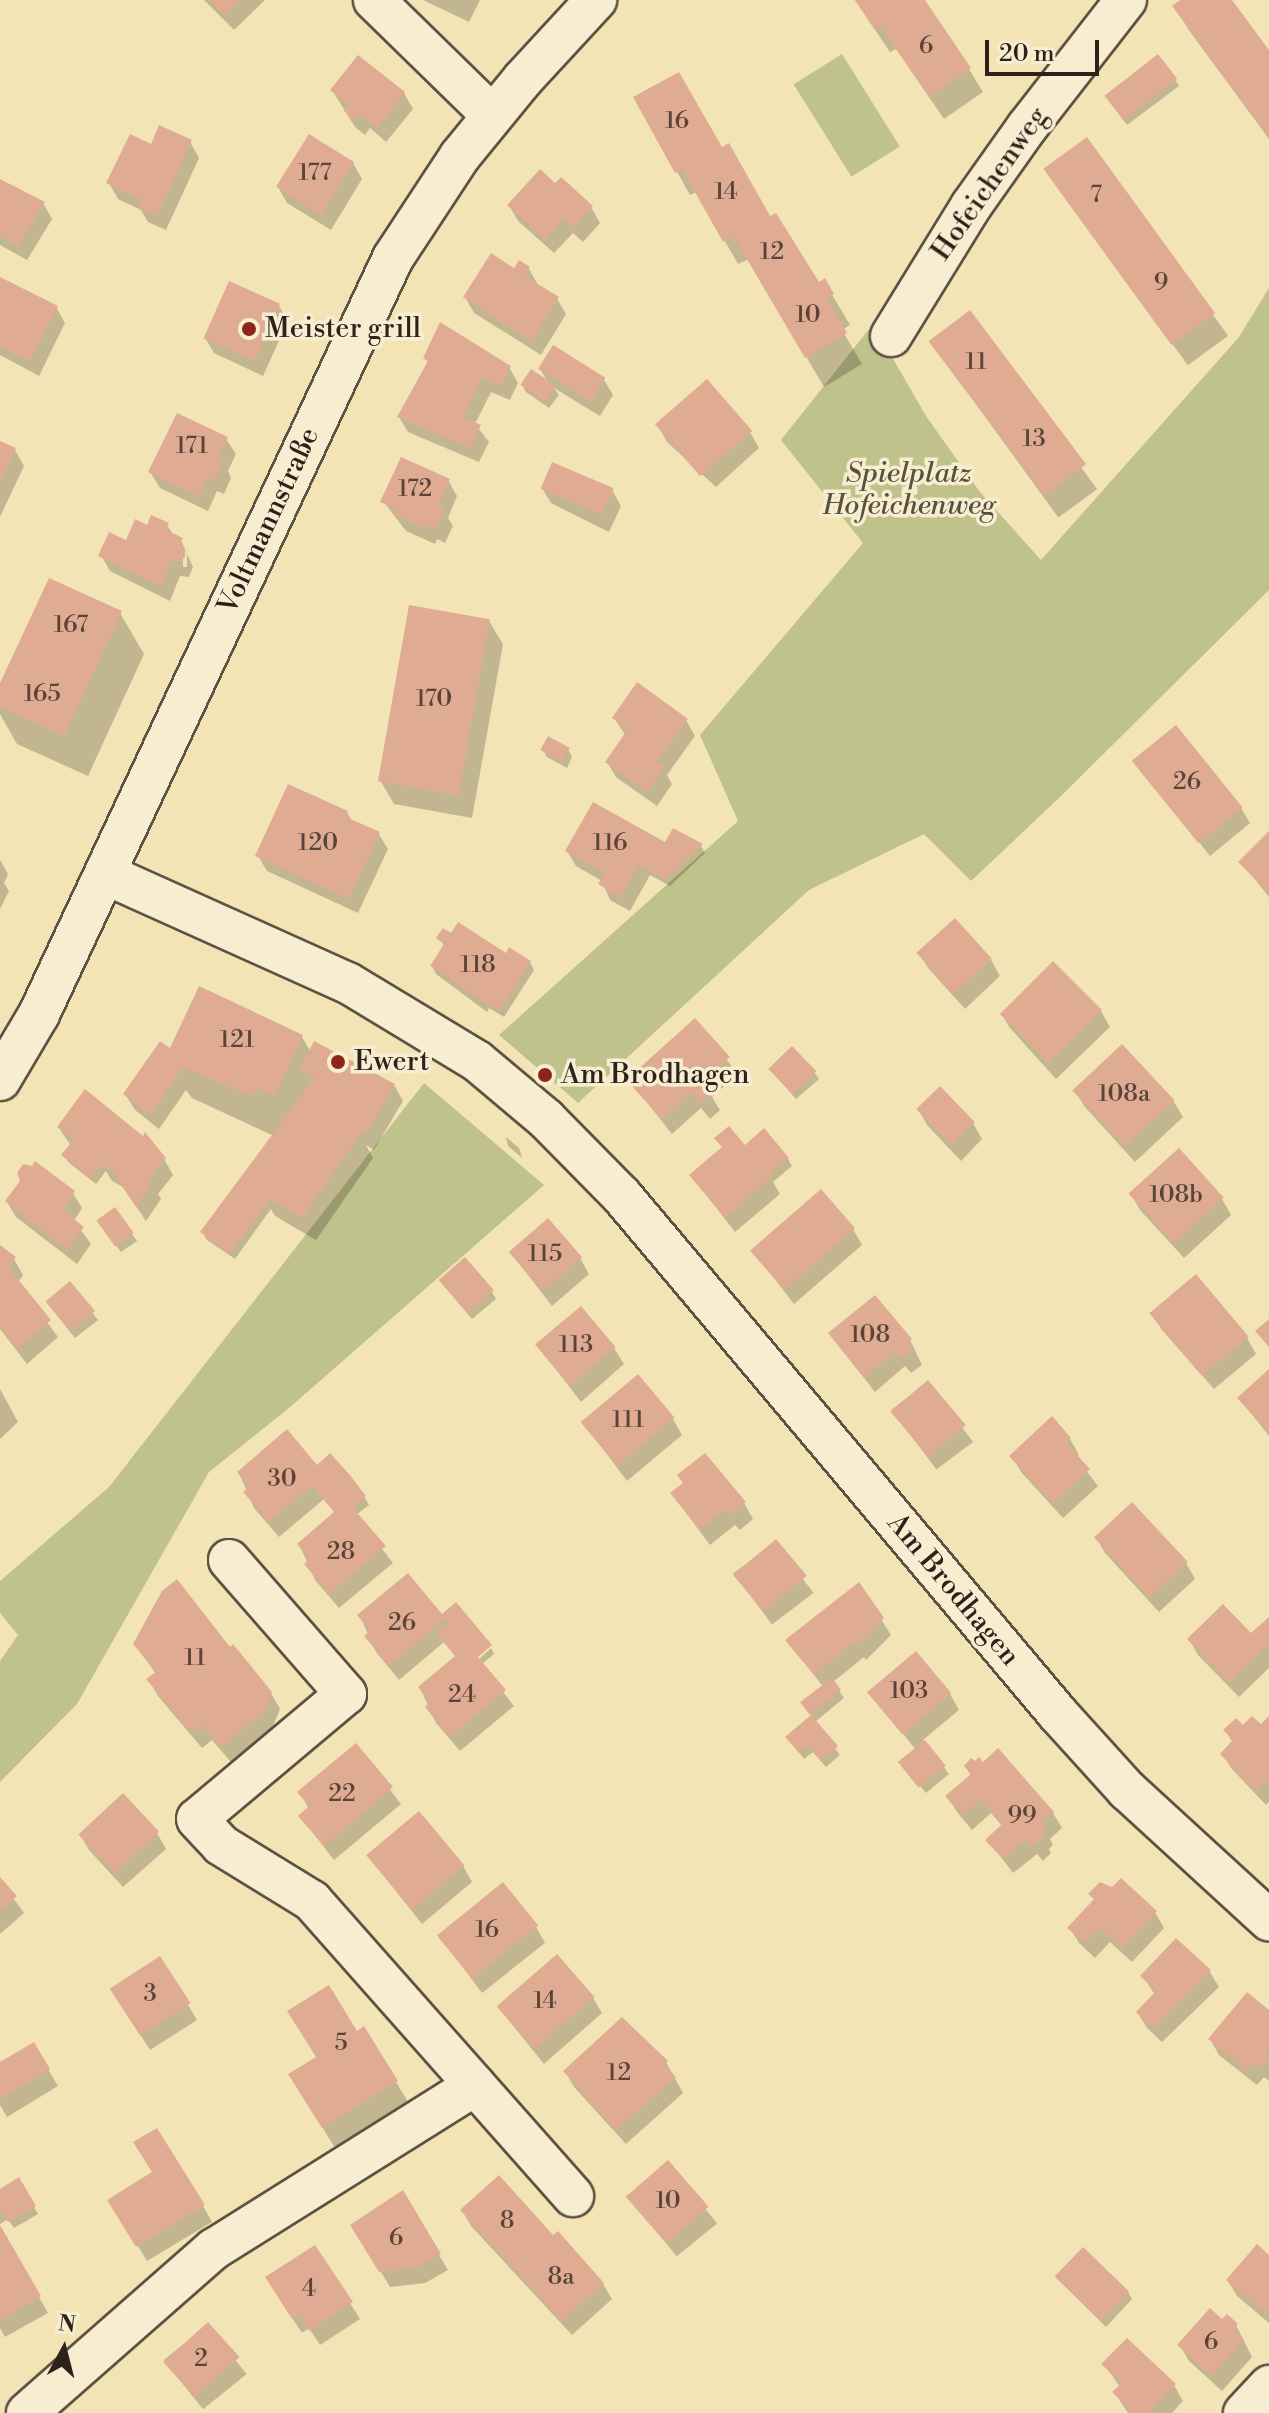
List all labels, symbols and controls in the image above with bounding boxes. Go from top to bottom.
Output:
scale bar [989,24,1103,74]
house number: 6 [919,33,933,61]
text: 20 m [999,39,1055,69]
street label: Hofeichenweg [925,101,1055,267]
house number: 16 [665,108,689,136]
house number: 177 [298,160,332,188]
house number: 14 [714,179,738,207]
house number: 7 [1090,182,1102,210]
house number: 12 [760,239,784,267]
house number: 9 [1154,270,1168,298]
house number: 10 [795,302,821,330]
place label: Meister grill [265,312,421,346]
marker: Meister grill [240,320,258,338]
house number: 11 [965,349,987,377]
street label: Voltmannstraße [211,422,327,620]
house number: 13 [1022,426,1046,454]
house number: 171 [176,433,208,461]
park label: Spielplatz Hofeichenweg [823,457,995,523]
house number: 172 [398,476,432,504]
house number: 167 [54,612,88,640]
house number: 165 [23,681,61,709]
house number: 170 [416,686,452,714]
house number: 26 [1173,769,1201,797]
house number: 120 [298,830,338,858]
house number: 116 [592,830,628,858]
house number: 118 [460,952,496,980]
house number: 121 [219,1027,255,1055]
place label: Ewert [354,1045,429,1079]
marker: Ewert [329,1053,347,1071]
place label: Am Brodhagen [561,1058,749,1092]
marker: Am Brodhagen [536,1066,554,1084]
house number: 108a [1098,1081,1150,1109]
house number: 108b [1149,1182,1203,1210]
house number: 115 [528,1241,562,1269]
house number: 108 [850,1322,890,1350]
house number: 113 [559,1332,593,1360]
house number: 111 [612,1407,644,1435]
house number: 30 [267,1466,297,1494]
street label: Am Brodhagen [880,1507,1026,1673]
house number: 28 [327,1539,355,1567]
house number: 26 [388,1610,416,1638]
house number: 11 [184,1645,206,1673]
house number: 103 [890,1678,928,1706]
house number: 24 [448,1682,476,1710]
house number: 22 [328,1781,356,1809]
house number: 99 [1007,1803,1037,1831]
house number: 16 [475,1917,499,1945]
house number: 3 [143,1981,157,2009]
house number: 14 [533,1988,557,2016]
house number: 5 [334,2030,348,2058]
house number: 12 [607,2060,631,2088]
house number: 10 [655,2188,681,2216]
house number: 8 [500,2208,514,2236]
house number: 6 [389,2225,403,2253]
house number: 8a [548,2264,574,2292]
house number: 4 [302,2276,316,2304]
north arrow [24,2309,104,2389]
text: N [57,2310,77,2339]
house number: 6 [1204,2329,1218,2357]
house number: 2 [194,2346,208,2374]

